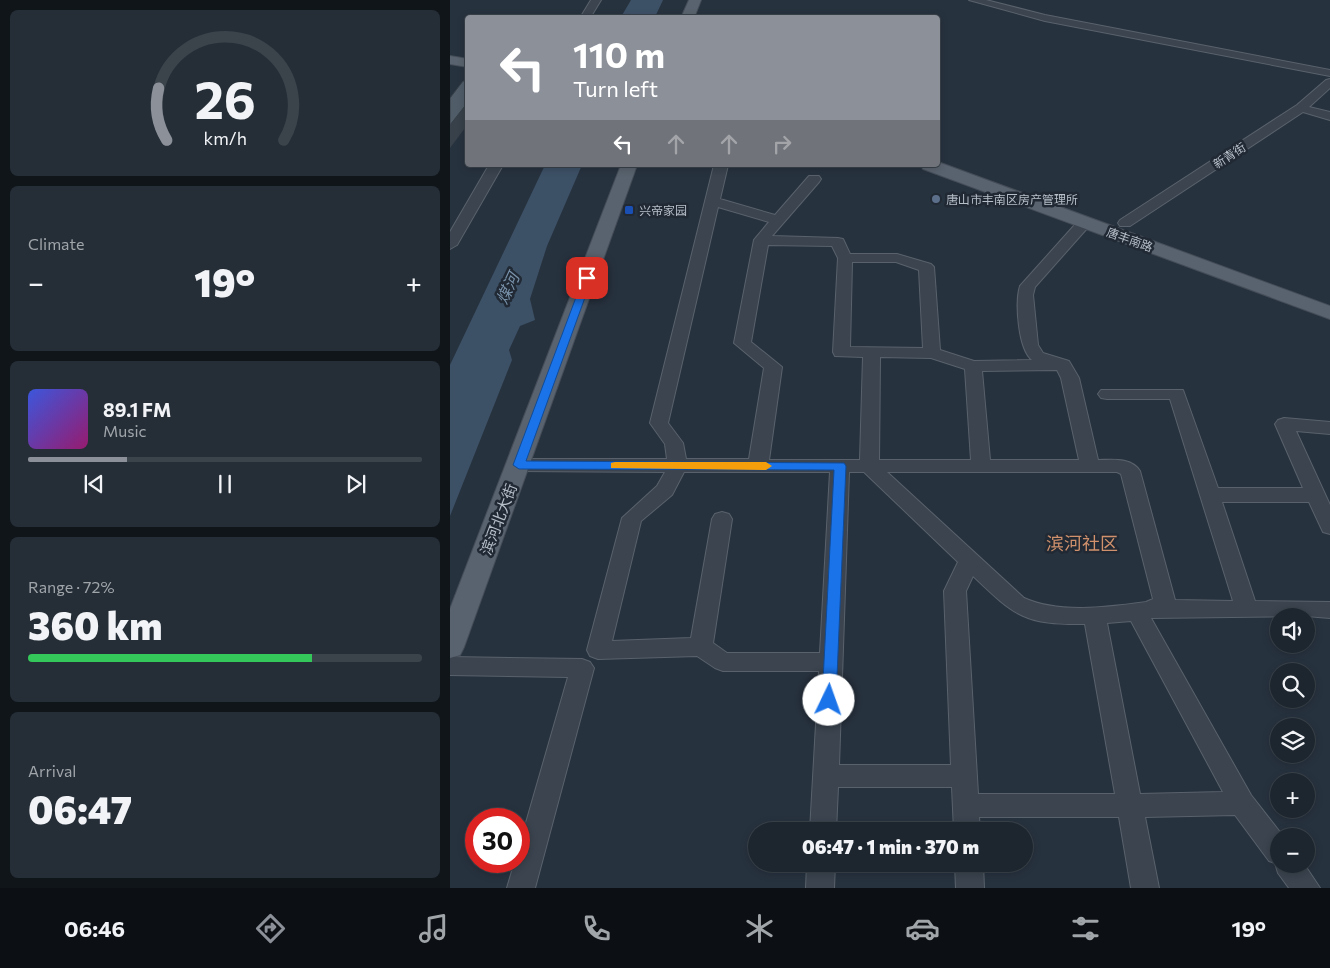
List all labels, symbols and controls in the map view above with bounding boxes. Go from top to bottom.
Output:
text: 110 m [573,32,665,75]
icon: left [490,35,555,100]
text: 26 [194,66,256,130]
text: Turn left [573,75,658,102]
text: km/h [203,127,247,149]
icon: left [609,130,637,158]
icon: ahead [662,130,690,158]
icon: ahead [715,130,743,158]
icon: right [768,130,796,158]
street label: 新青街 [1210,139,1248,171]
place label: 唐山市丰南区房产管理所 [946,192,1078,206]
marker: 唐山市丰南区房产管理所 [930,193,942,205]
place label: 兴帝家园 [639,203,687,217]
marker: 兴帝家园 [623,204,635,216]
street label: 唐丰南路 [1105,224,1155,254]
text: Climate [28,234,84,253]
pin [566,257,608,299]
text: 19° [194,258,255,305]
icon: arrive [573,264,601,292]
text: − [28,265,44,299]
text: + [406,265,422,299]
water label: 煤河 [492,267,524,307]
text: 89.1 FM [103,398,171,421]
text: Music [103,421,147,440]
icon: previous [80,470,108,498]
icon: pause [211,470,239,498]
icon: next [342,470,370,498]
street label: 滨河北大街 [476,481,520,557]
district label: 滨河社区 [1046,532,1118,554]
text: Range · 72% [28,577,114,596]
text: 360 km [28,601,162,648]
map controls [1270,608,1315,873]
button: sound [1270,608,1315,653]
button: search [1270,663,1315,708]
position arrow [802,673,854,725]
button: layers [1270,718,1315,763]
text: Arrival [28,761,76,780]
button: + [1270,773,1315,818]
text: 06:47 [28,785,132,832]
speed limit sign: 30 [465,808,530,873]
button: − [1270,828,1315,873]
text: 06:47 · 1 min · 370 m [802,835,979,858]
icon: directions [253,911,288,946]
icon: music [416,911,451,946]
icon: phone [579,911,614,946]
icon: climate [742,911,777,946]
icon: car [905,911,940,946]
icon: filters [1068,911,1103,946]
text: 06:46 [64,915,125,942]
text: 19° [1231,915,1266,942]

